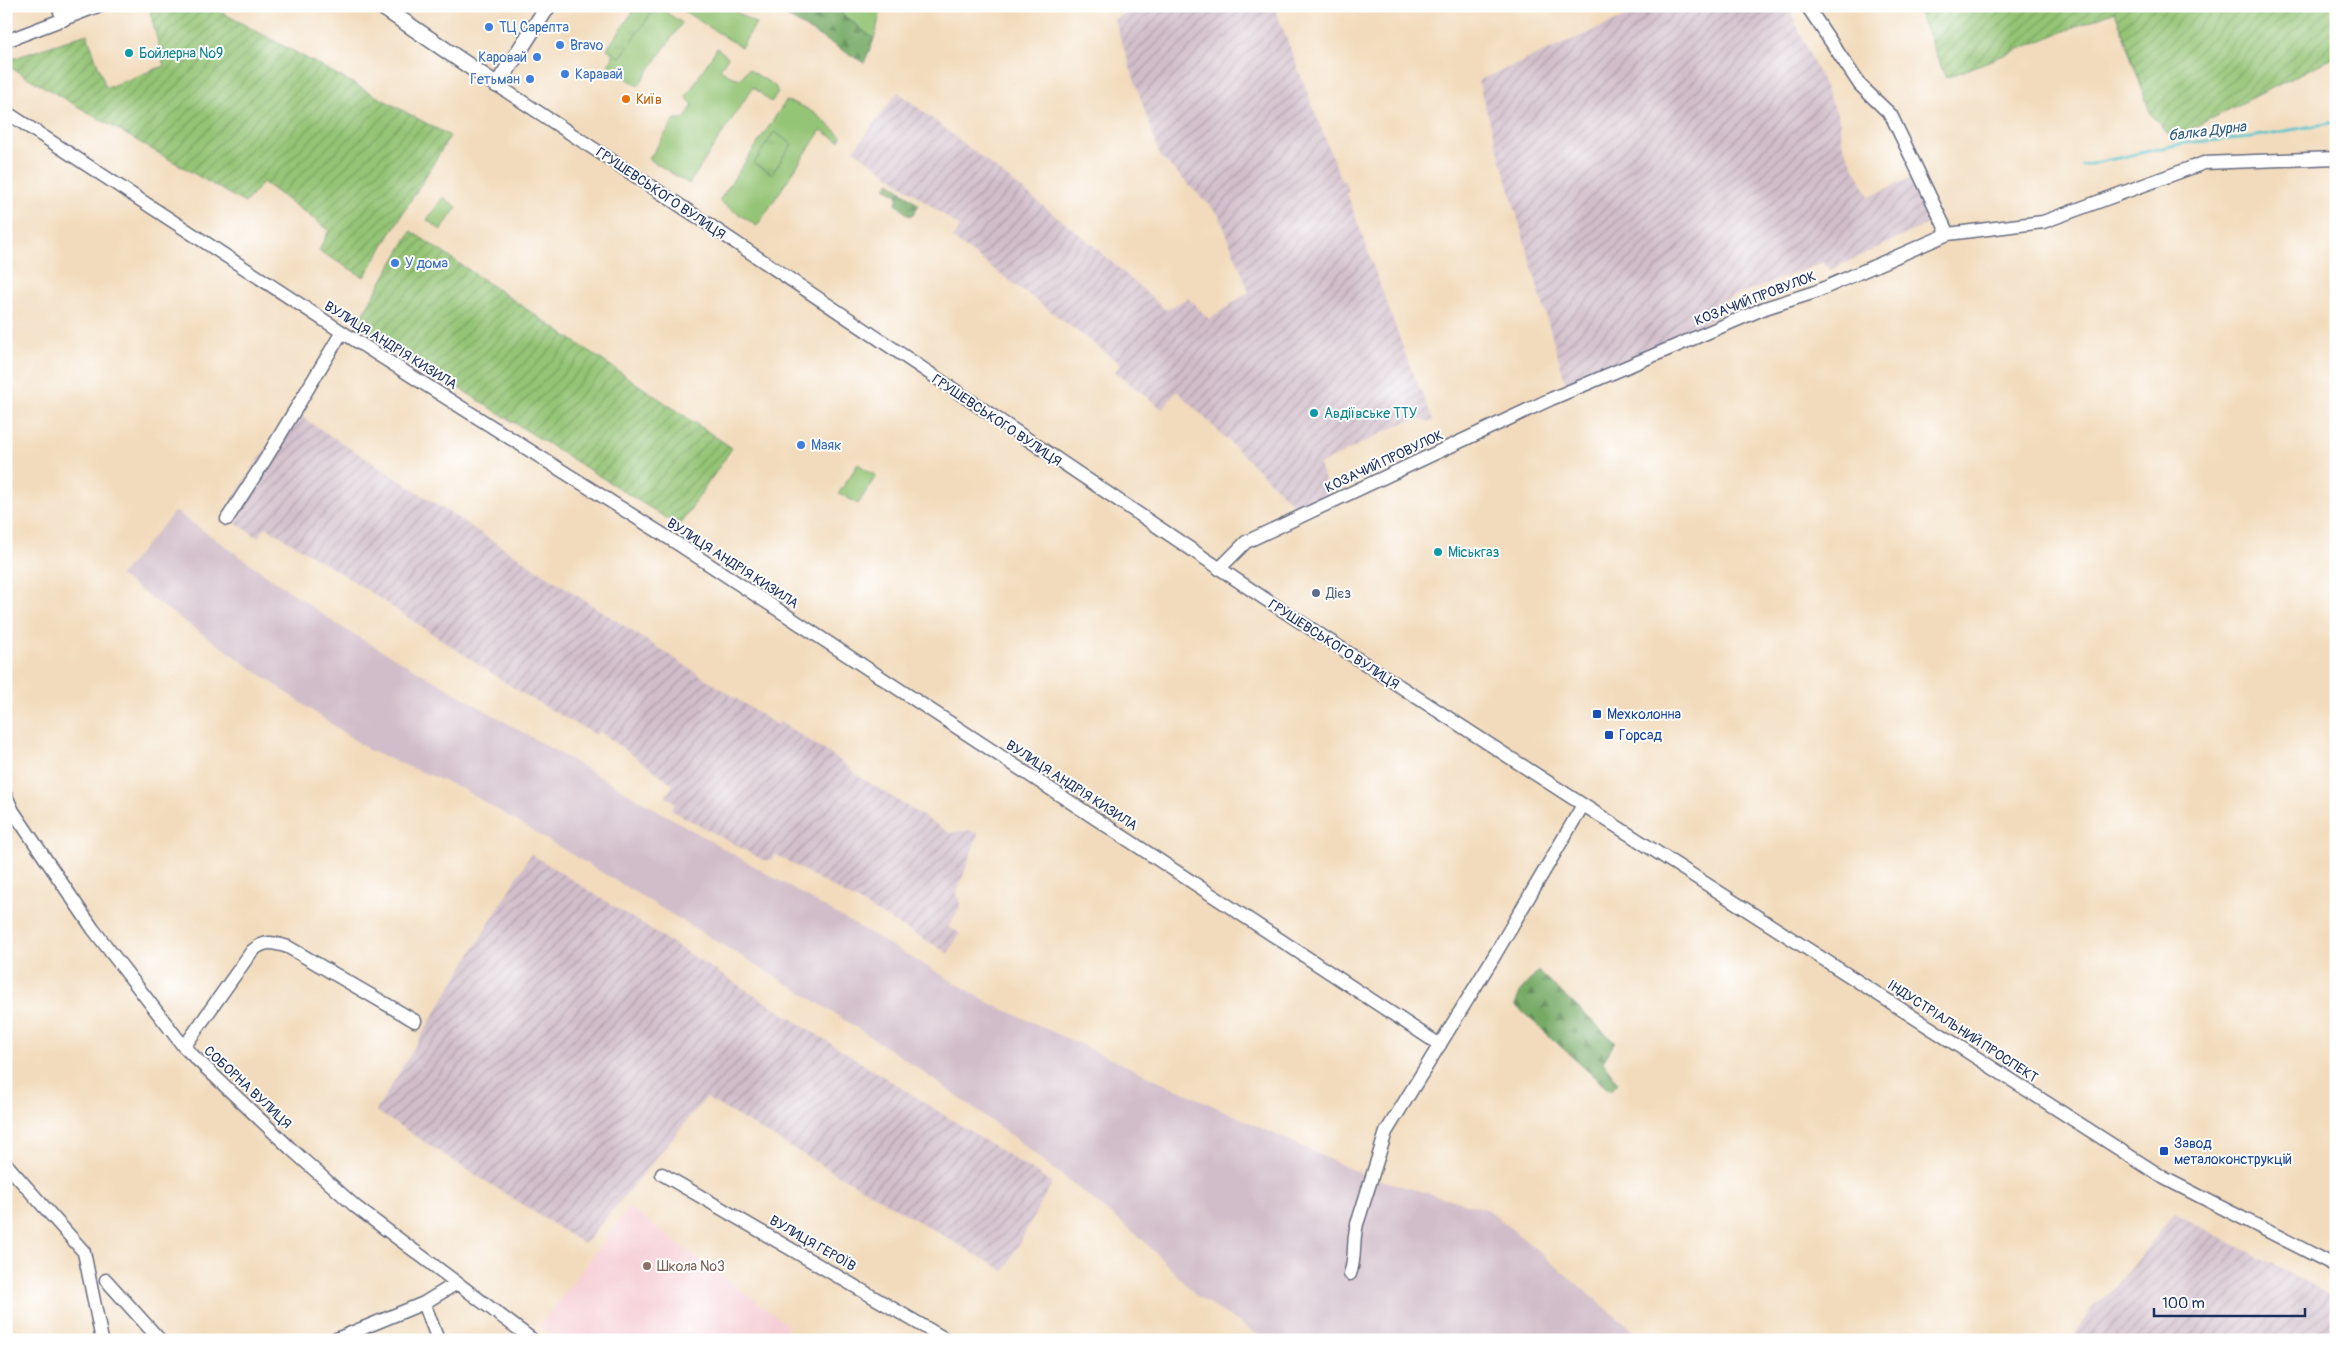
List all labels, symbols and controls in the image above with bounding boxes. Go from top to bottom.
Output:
place label: ТЦ Сарепта [499,19,569,36]
marker: ТЦ Сарепта [483,21,495,33]
place label: Bravo [570,37,604,54]
marker: Bravo [554,39,566,51]
place label: Бойлерна №9 [139,45,223,62]
marker: Бойлерна №9 [123,47,135,59]
place label: Каровай [478,49,527,66]
marker: Каровай [531,51,543,63]
place label: Каравай [575,66,623,83]
marker: Каравай [559,68,571,80]
place label: Гетьман [470,71,520,88]
marker: Гетьман [524,73,536,85]
place label: Київ [636,91,662,108]
marker: Київ [620,93,632,105]
water label: балка Дурна [2167,117,2248,146]
street label: ГРУШЕВСЬКОГО ВУЛИЦЯ [593,144,729,243]
place label: У дома [405,255,448,272]
marker: У дома [389,257,401,269]
street label: КОЗАЧИЙ ПРОВУЛОК [1692,267,1818,329]
street label: ВУЛИЦЯ АНДРІЯ КИЗИЛА [321,298,460,393]
street label: ГРУШЕВСЬКОГО ВУЛИЦЯ [929,371,1065,470]
place label: Авдіївське ТТУ [1324,405,1418,422]
marker: Авдіївське ТТУ [1308,407,1320,419]
street label: КОЗАЧИЙ ПРОВУЛОК [1322,427,1446,496]
place label: Маяк [811,437,841,454]
marker: Маяк [795,439,807,451]
street label: ВУЛИЦЯ АНДРІЯ КИЗИЛА [664,515,802,612]
place label: Міськгаз [1448,544,1499,561]
marker: Міськгаз [1432,546,1444,558]
place label: Дієз [1325,585,1351,602]
marker: Дієз [1310,587,1322,599]
street label: ГРУШЕВСЬКОГО ВУЛИЦЯ [1265,596,1402,693]
place label: Мехколонна [1607,706,1681,723]
marker: Мехколонна [1591,708,1603,720]
place label: Горсад [1619,727,1662,744]
marker: Горсад [1603,729,1615,741]
street label: ВУЛИЦЯ АНДРІЯ КИЗИЛА [1003,737,1141,834]
street label: ІНДУСТРІАЛЬНИЙ ПРОСПЕКТ [1884,976,2041,1087]
street label: СОБОРНА ВУЛИЦЯ [200,1042,295,1132]
place label: Завод металоконструкцій [2174,1135,2292,1168]
marker: Завод металоконструкцій [2158,1145,2170,1157]
street label: ВУЛИЦЯ ГЕРОЇВ [767,1212,859,1275]
place label: Школа №3 [657,1258,725,1275]
marker: Школа №3 [641,1260,653,1272]
scale bar [2154,1286,2306,1318]
text: 100 m [2162,1294,2205,1313]

